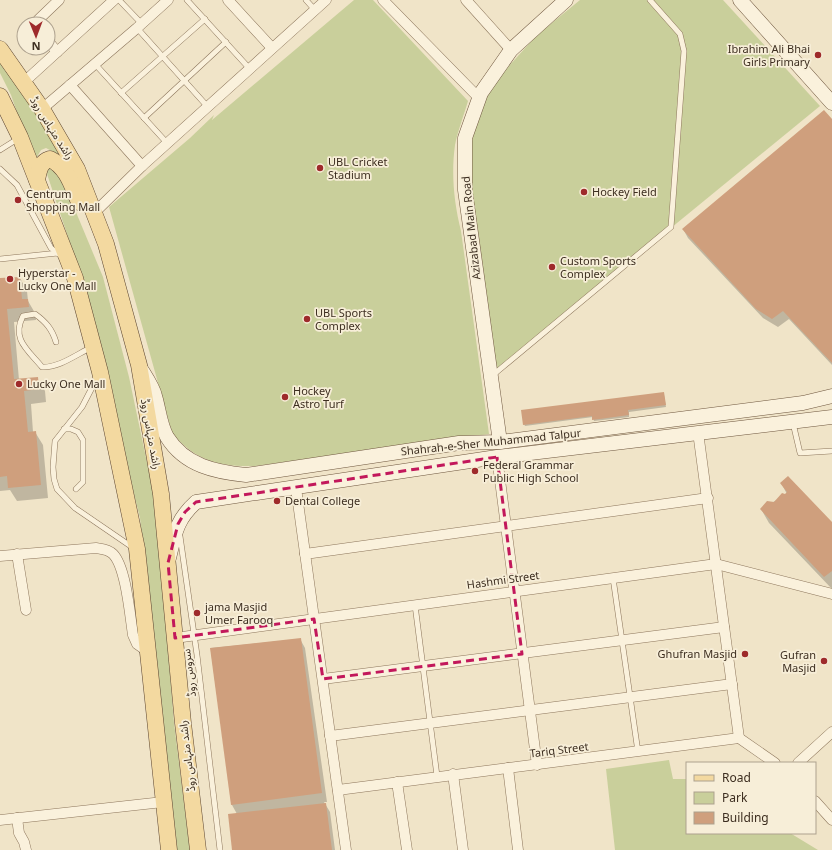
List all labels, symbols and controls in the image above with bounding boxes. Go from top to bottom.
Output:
north arrow [16,16,56,56]
text: N [31,34,41,57]
place label: Ibrahim Ali Bhai Girls Primary [728,38,810,74]
marker: Ibrahim Ali Bhai Girls Primary [813,50,823,60]
street label: راشد منہاس روڈ [23,92,80,165]
place label: UBL Cricket Stadium [328,151,388,187]
marker: UBL Cricket Stadium [315,163,325,173]
street label: Azizabad Main Road [455,175,488,281]
place label: Hockey Field [592,181,657,204]
place label: Centrum Shopping Mall [26,183,100,219]
marker: Hockey Field [579,187,589,197]
marker: Centrum Shopping Mall [13,195,23,205]
place label: Custom Sports Complex [560,250,636,286]
place label: Hyperstar - Lucky One Mall [18,262,96,298]
marker: Custom Sports Complex [547,262,557,272]
marker: Hyperstar - Lucky One Mall [5,274,15,284]
place label: UBL Sports Complex [315,302,372,338]
marker: UBL Sports Complex [302,314,312,324]
place label: Lucky One Mall [27,373,105,396]
marker: Lucky One Mall [14,379,24,389]
place label: Hockey Astro Turf [293,380,345,416]
marker: Hockey Astro Turf [280,392,290,402]
street label: راشد منہاس روڈ [133,397,168,471]
street label: Shahrah-e-Sher Muhammad Talpur [400,422,583,463]
place label: Federal Grammar Public High School [483,454,579,490]
marker: Federal Grammar Public High School [470,466,480,476]
place label: Dental College [285,490,360,513]
marker: Dental College [272,496,282,506]
street label: Hashmi Street [465,564,541,597]
place label: jama Masjid Umer Farooq [204,596,273,632]
marker: jama Masjid Umer Farooq [192,608,202,618]
place label: Ghufran Masjid [658,643,737,666]
place label: Gufran Masjid [780,644,816,680]
street label: سروس روڈ [175,647,204,698]
marker: Ghufran Masjid [740,649,750,659]
marker: Gufran Masjid [819,656,829,666]
street label: راشد منہاس روڈ [172,719,203,793]
street label: Tariq Street [528,735,590,766]
legend [686,762,816,834]
text: Road [722,766,751,791]
text: Park [722,786,748,811]
text: Building [722,806,769,831]

